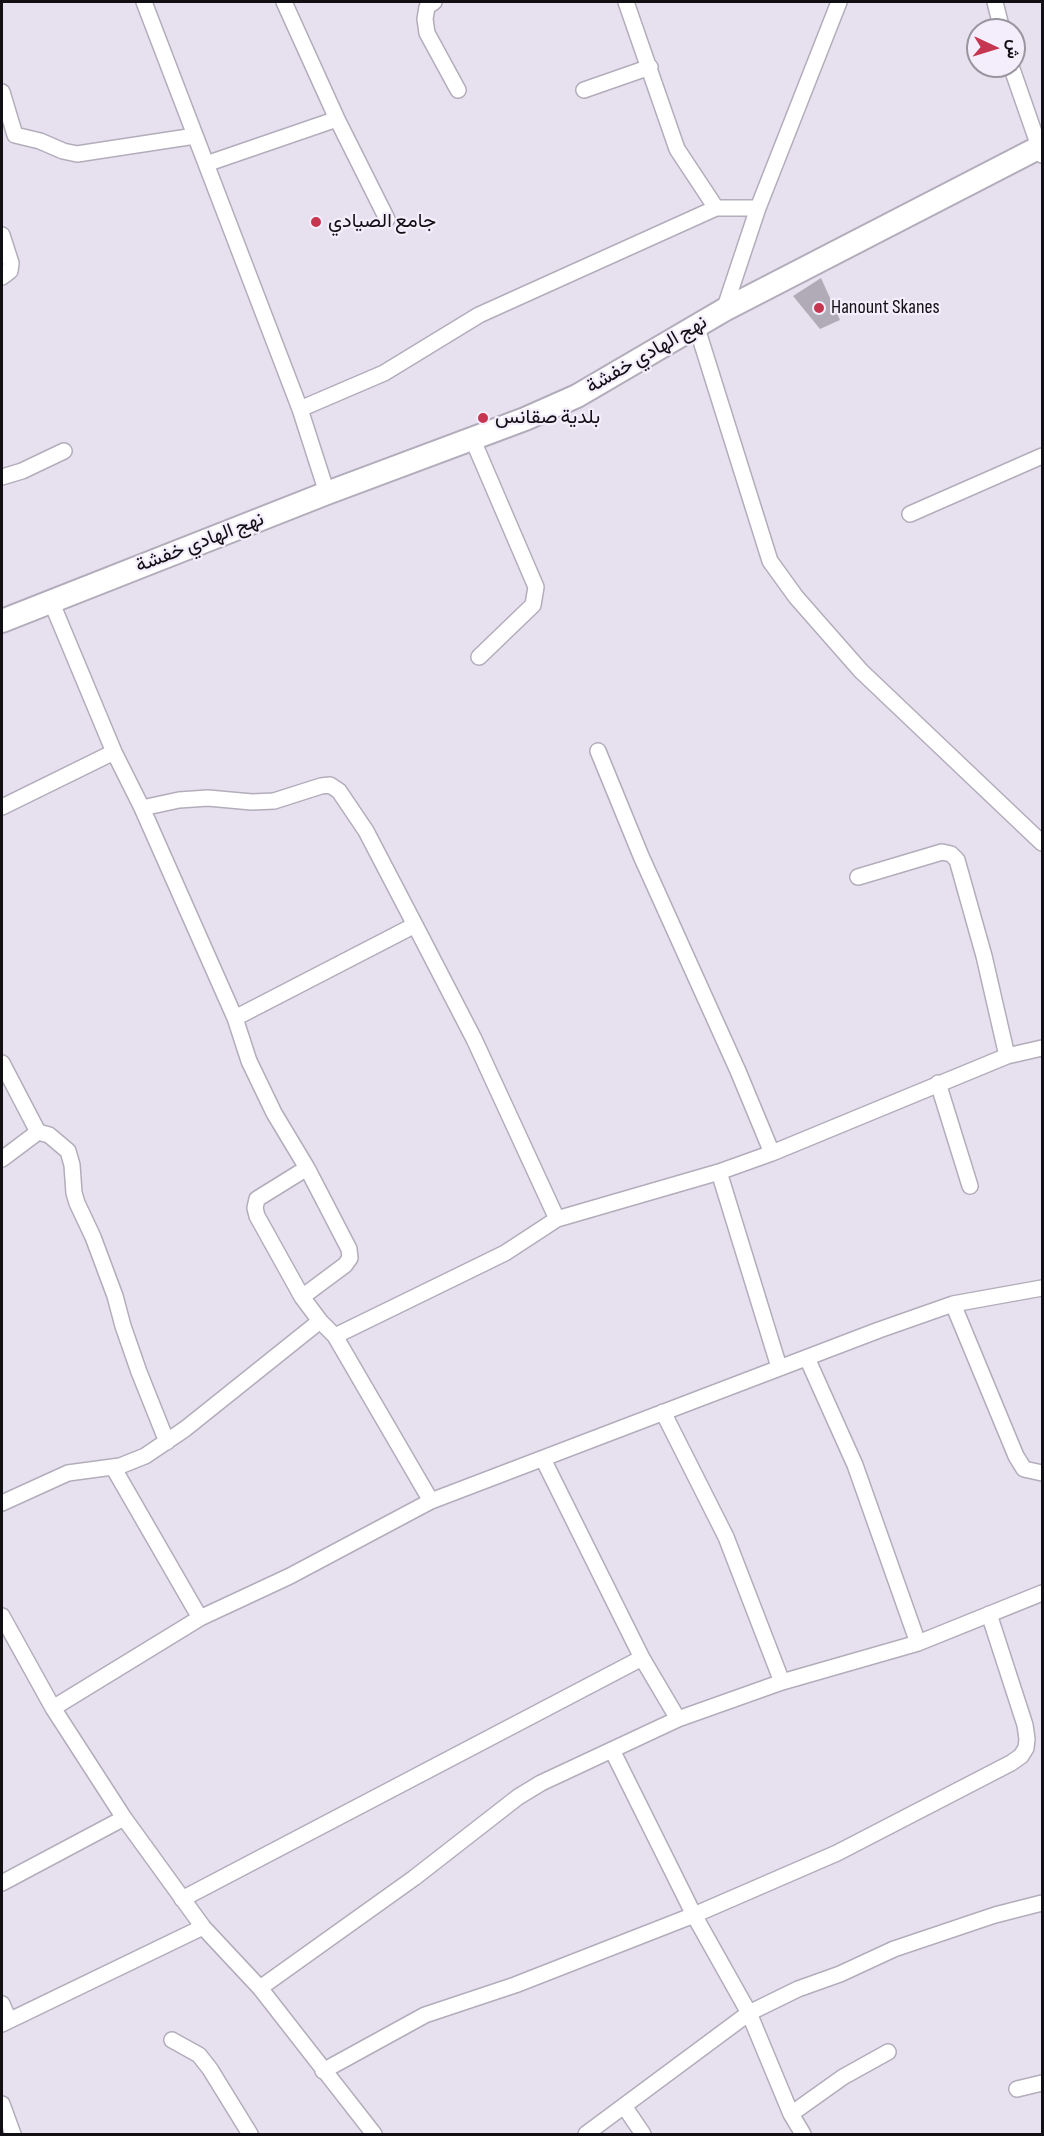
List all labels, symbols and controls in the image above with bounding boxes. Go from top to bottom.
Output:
north arrow [966,18,1026,78]
text: ش [1002,39,1023,59]
place label: جامع الصيادي [328,210,436,234]
marker: جامع الصيادي [309,215,323,229]
place label: Hanount Skanes [831,296,940,320]
marker: Hanount Skanes [812,301,826,315]
street label: نهج الهادي خفشة [582,311,712,399]
place label: بلدية صقانس [495,406,600,430]
marker: بلدية صقانس [476,411,490,425]
street label: نهج الهادي خفشة [132,507,268,579]

